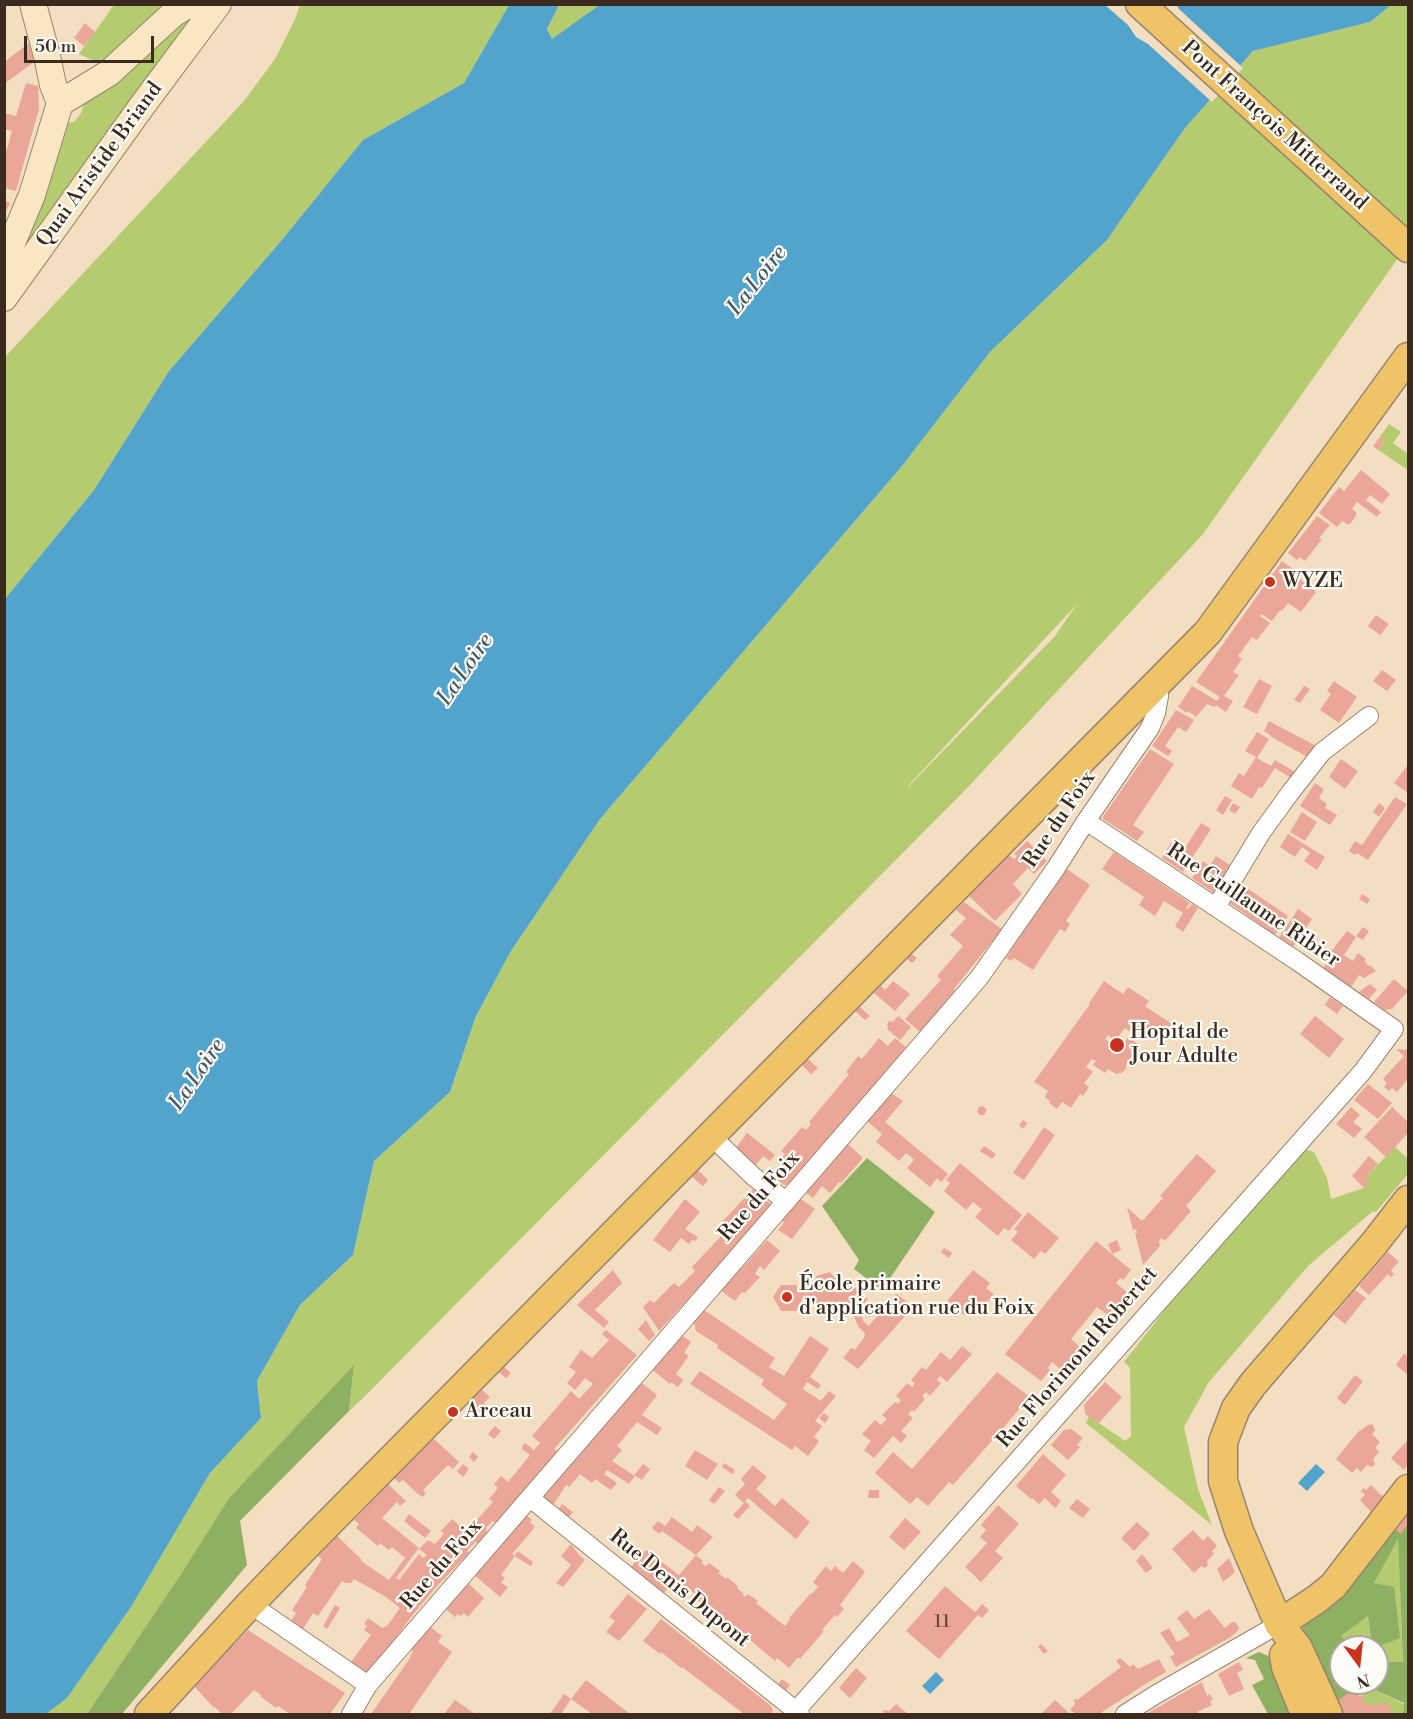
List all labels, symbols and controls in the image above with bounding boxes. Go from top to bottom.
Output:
scale bar [27,24,158,62]
text: 50 m [35,35,76,58]
street label: Pont François Mitterrand [1176,36,1372,216]
street label: Quai Aristide Briand [32,78,168,252]
water label: La Loire [723,241,793,321]
place label: WYZE [1282,569,1343,595]
marker: WYZE [1263,575,1277,589]
water label: La Loire [433,629,499,711]
street label: Rue du Foix [1018,767,1102,873]
street label: Rue Guillaume Ribier [1161,838,1345,974]
place label: Hopital de Jour Adulte [1130,1020,1238,1070]
water label: La Loire [165,1034,231,1116]
marker: Hopital de Jour Adulte [1108,1036,1126,1054]
street label: Rue du Foix [714,1147,806,1247]
street label: Rue Florimond Robertet [992,1262,1164,1454]
place label: École primaire d'application rue du Foix [799,1272,1034,1322]
marker: École primaire d'application rue du Foix [780,1290,794,1304]
place label: Arceau [465,1399,532,1425]
marker: Arceau [446,1405,460,1419]
street label: Rue du Foix [396,1515,488,1615]
street label: Rue Denis Dupont [604,1525,754,1653]
house number: 11 [934,1612,950,1634]
north arrow [1329,1635,1389,1695]
text: N [1354,1669,1372,1692]

